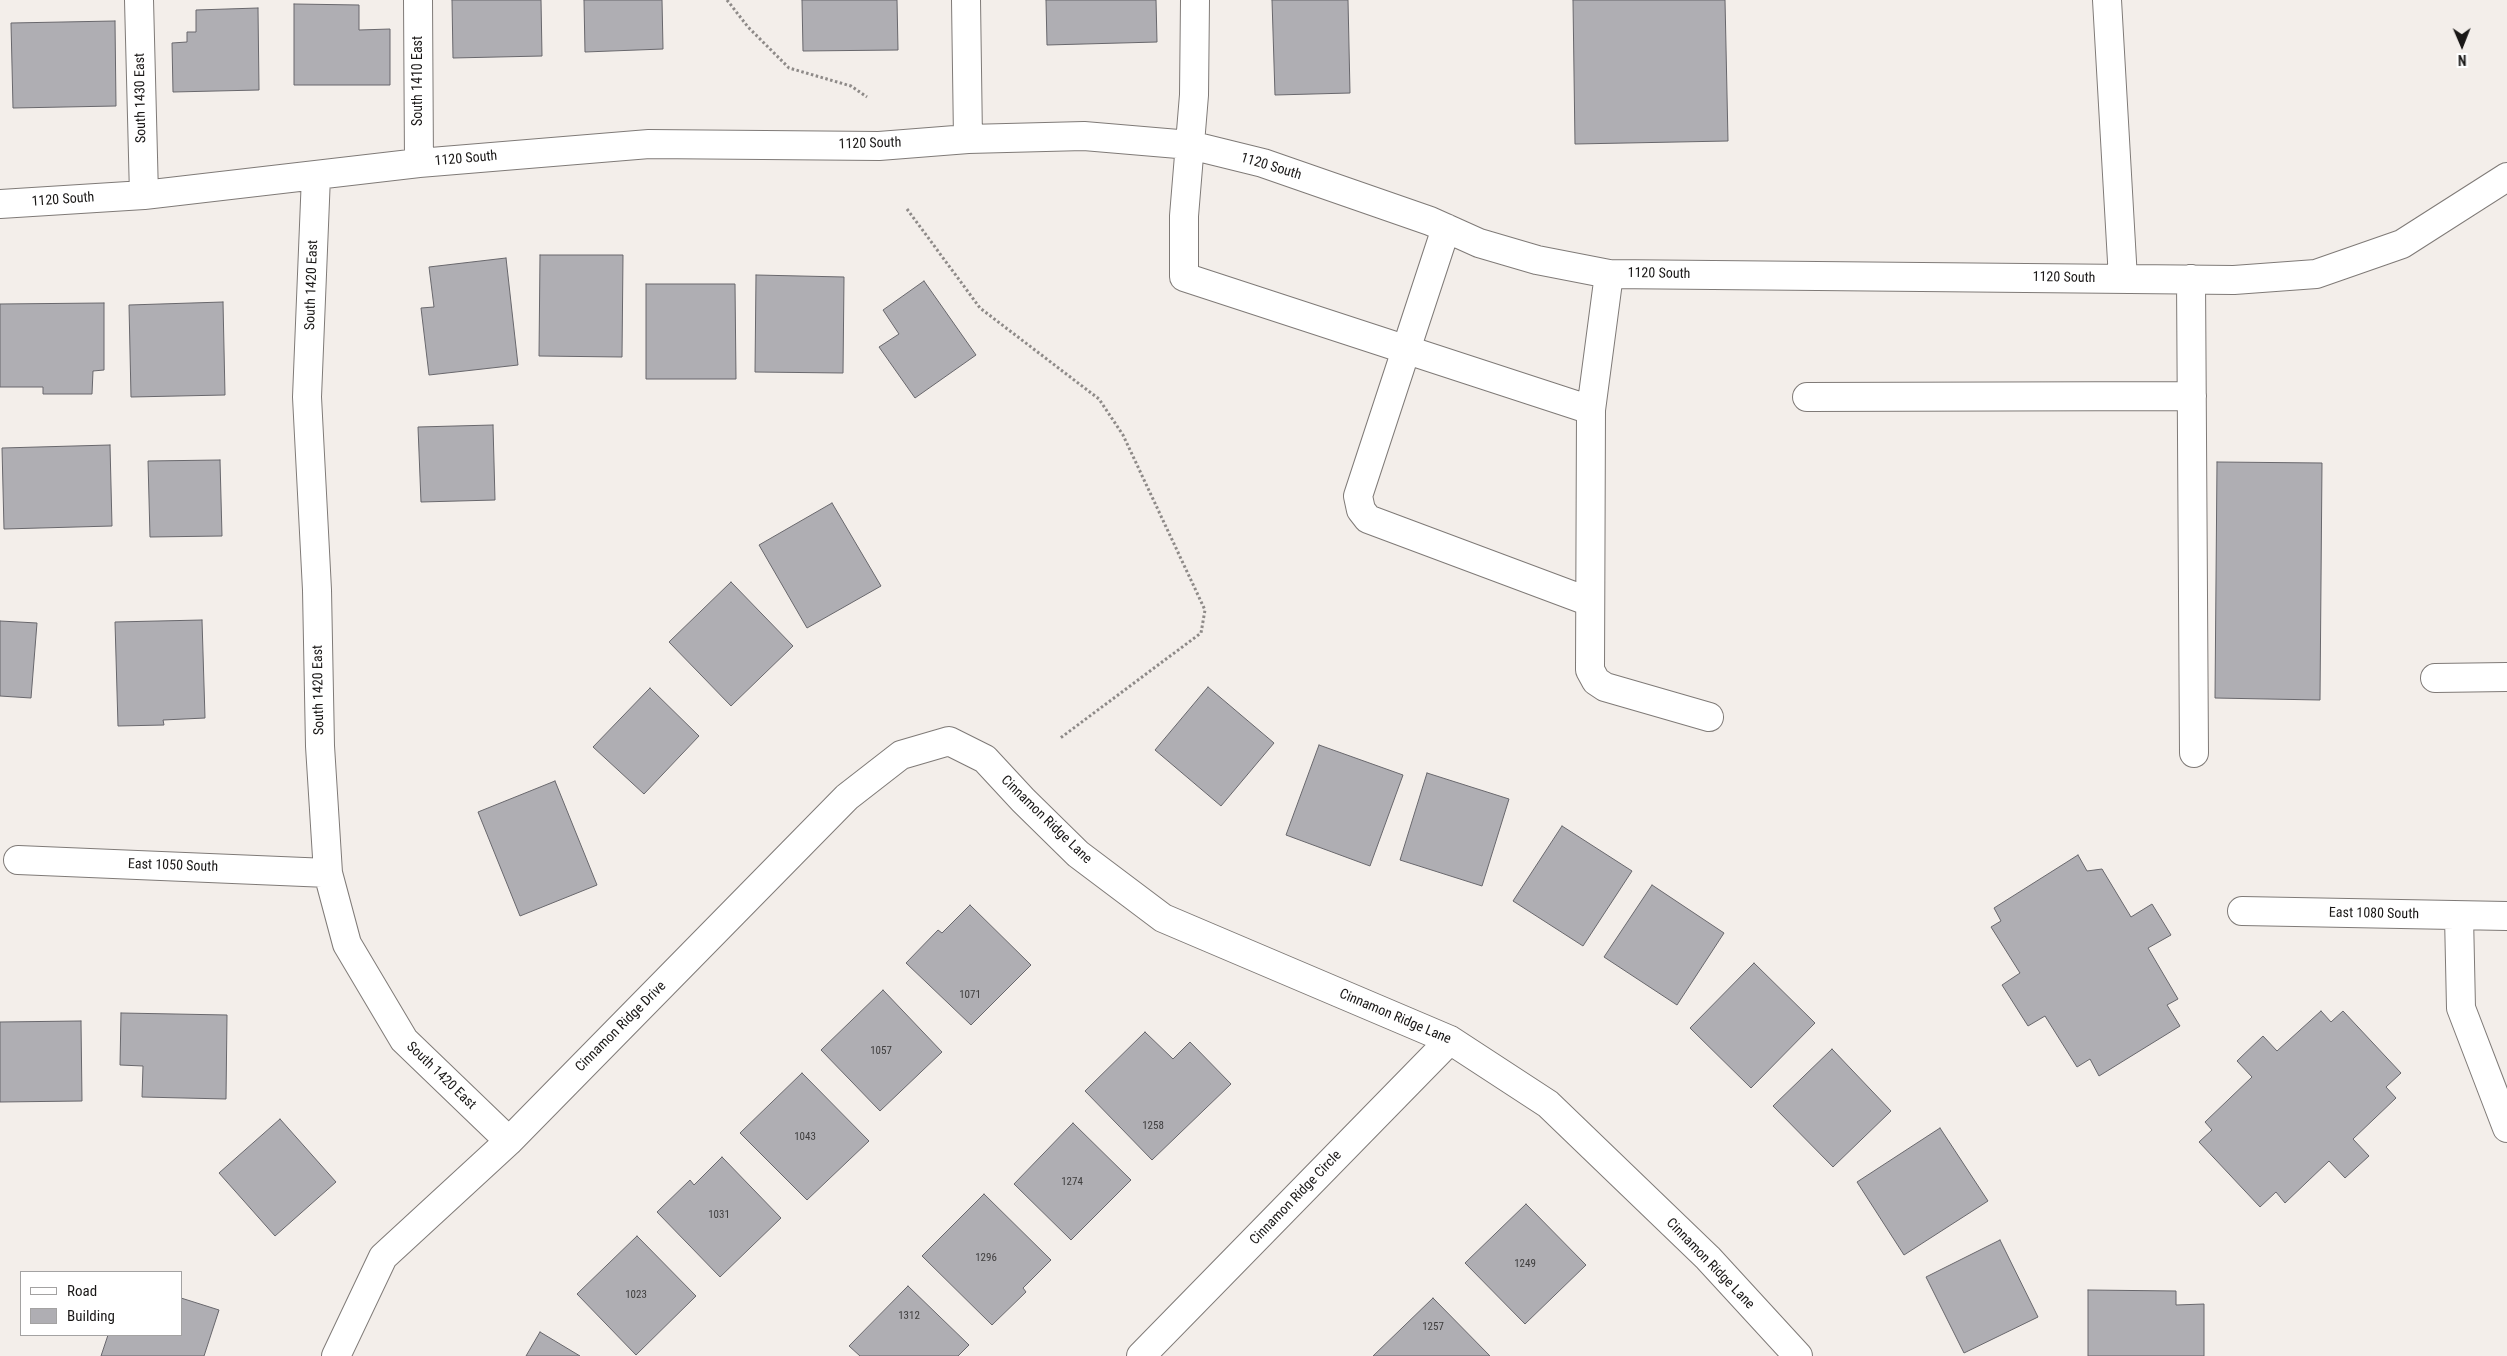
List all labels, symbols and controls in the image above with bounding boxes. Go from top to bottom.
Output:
north arrow [2437,20,2487,70]
street label: South 1410 East [410,36,426,126]
text: N [2458,52,2467,68]
street label: South 1430 East [132,53,150,143]
street label: 1120 South [838,135,902,153]
street label: 1120 South [434,148,498,170]
street label: 1120 South [1239,150,1303,184]
street label: 1120 South [31,189,95,211]
street label: South 1420 East [302,240,322,330]
street label: 1120 South [1627,265,1691,283]
street label: 1120 South [2032,269,2096,287]
street label: South 1420 East [310,645,328,735]
street label: Cinnamon Ridge Lane [997,772,1095,868]
street label: East 1050 South [128,856,218,876]
street label: East 1080 South [2329,905,2419,923]
street label: Cinnamon Ridge Drive [572,978,670,1076]
street label: Cinnamon Ridge Lane [1337,986,1453,1048]
house number: 1071 [959,988,981,1002]
street label: South 1420 East [403,1039,479,1113]
house number: 1057 [870,1044,892,1058]
house number: 1258 [1142,1119,1164,1133]
house number: 1043 [794,1130,816,1144]
street label: Cinnamon Ridge Circle [1247,1147,1345,1249]
house number: 1274 [1061,1175,1083,1189]
house number: 1031 [708,1208,730,1222]
street label: Cinnamon Ridge Lane [1662,1215,1758,1313]
house number: 1296 [975,1251,997,1265]
house number: 1249 [1514,1257,1536,1271]
legend [20,1271,182,1336]
text: Road [67,1282,97,1300]
house number: 1023 [625,1288,647,1302]
text: Building [67,1307,115,1325]
house number: 1312 [898,1309,920,1323]
house number: 1257 [1422,1320,1444,1334]

